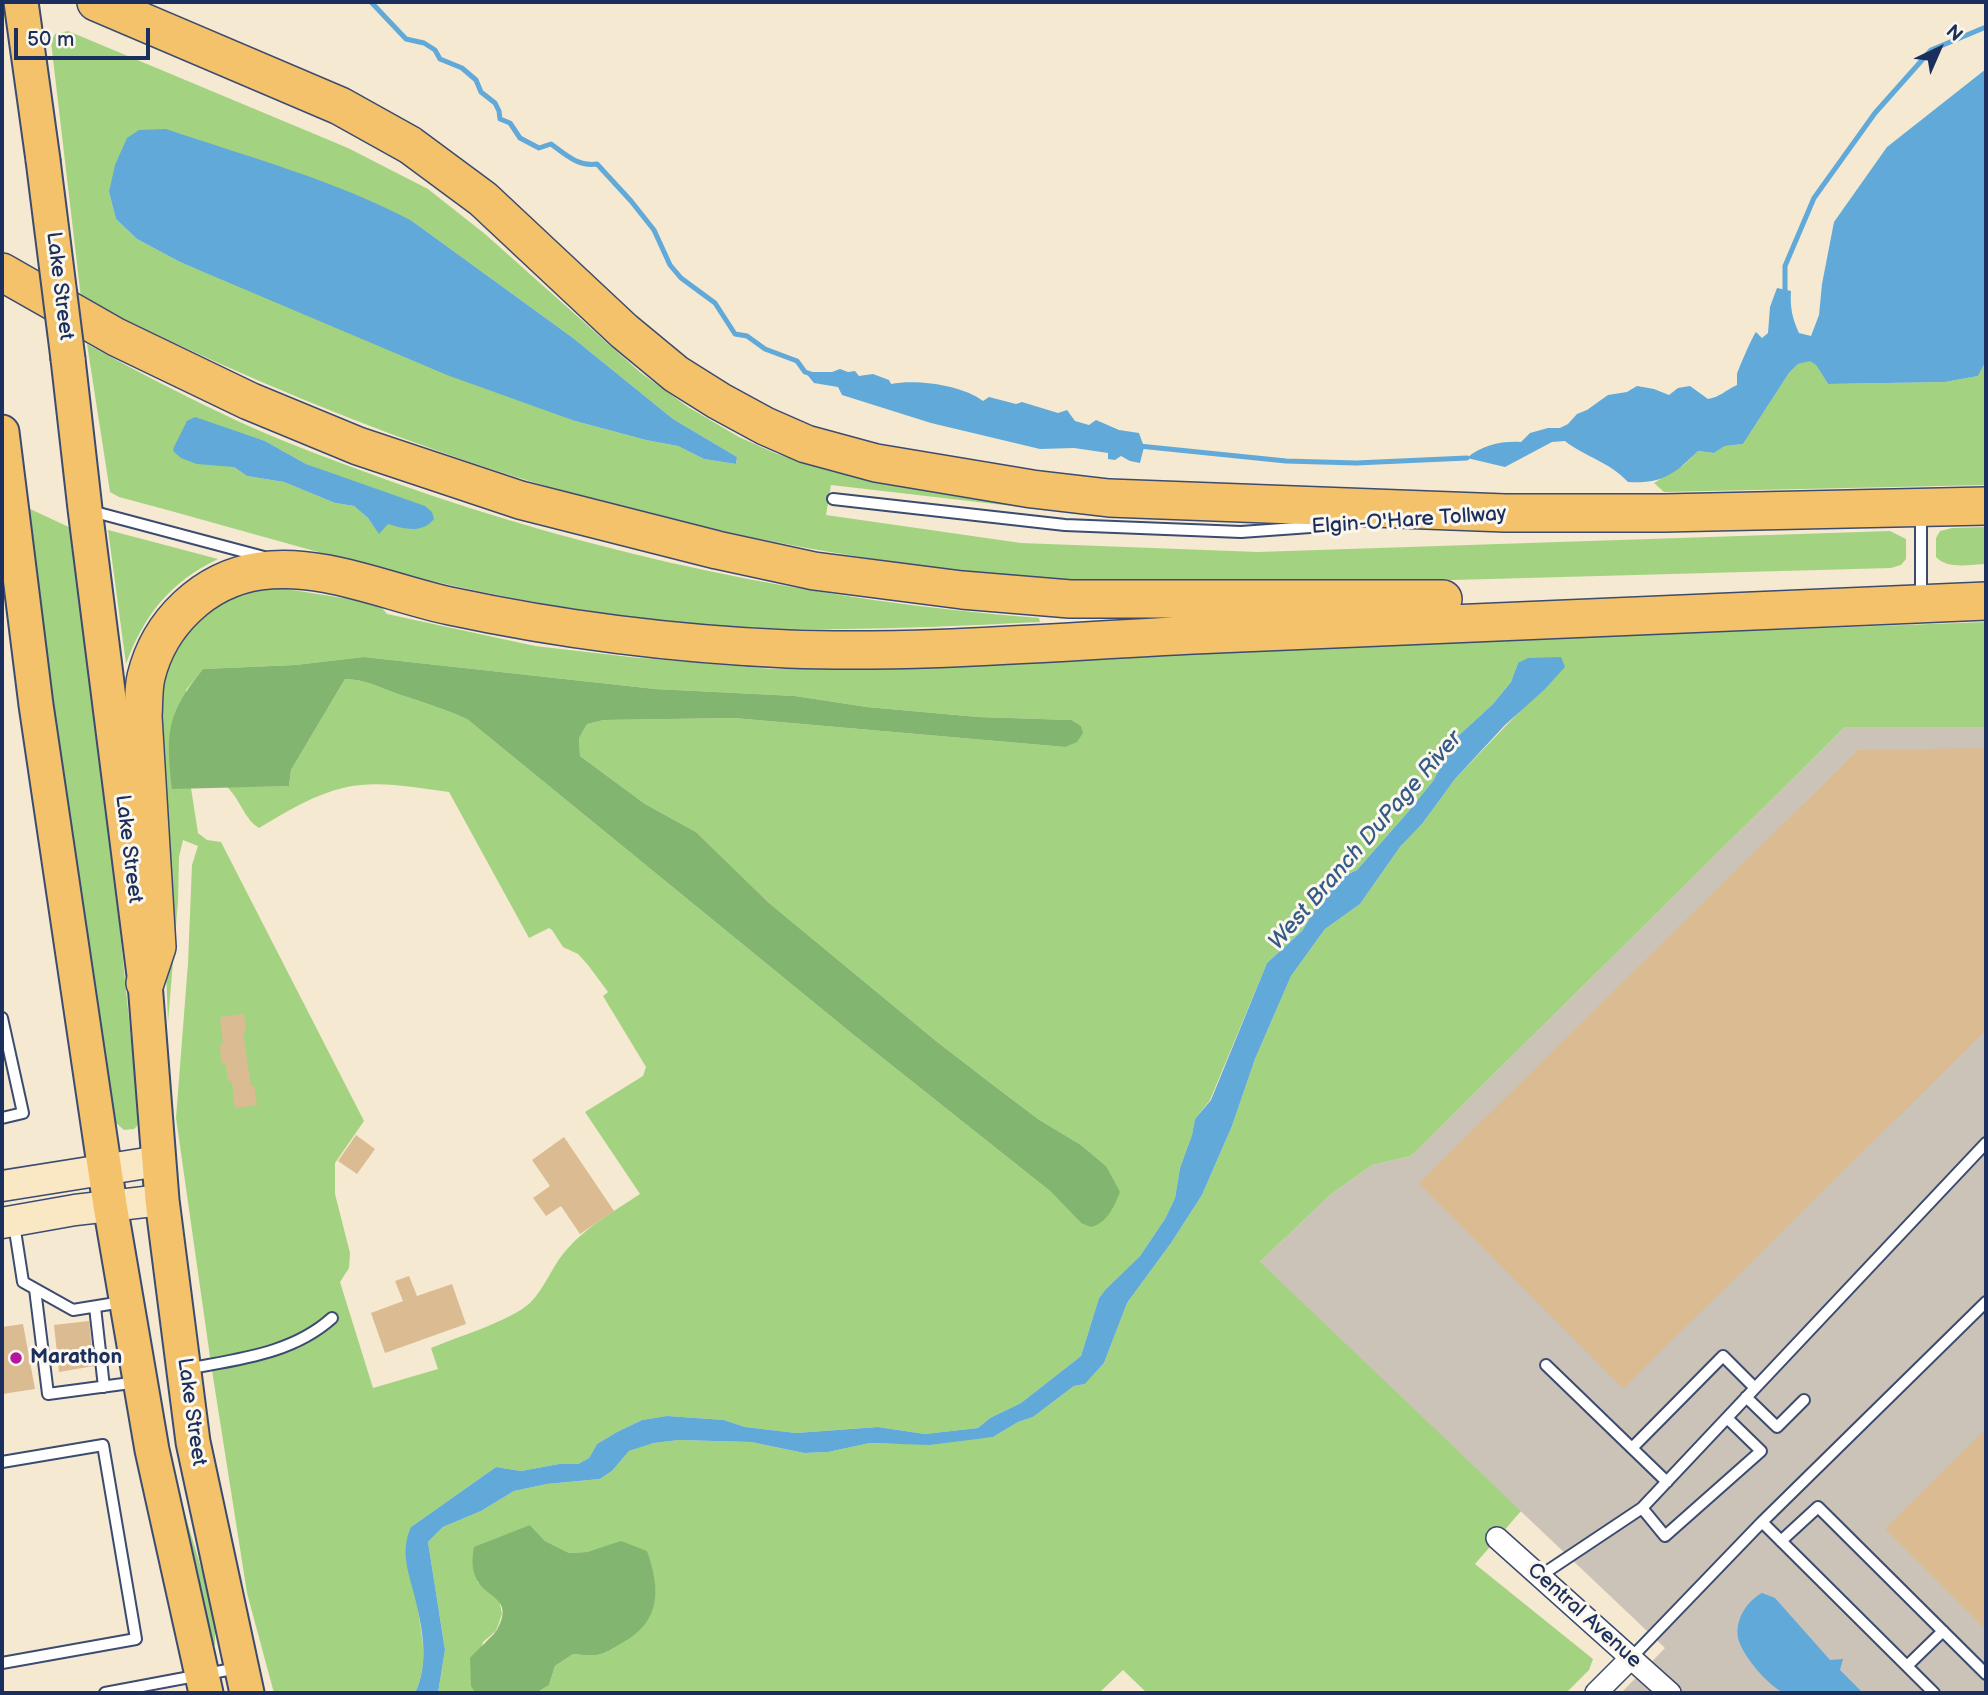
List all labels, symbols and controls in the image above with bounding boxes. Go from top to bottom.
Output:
scale bar [18,14,154,58]
north arrow [1904,14,1974,84]
text: N [1941,20,1967,47]
text: 50 m [27,27,74,52]
street label: Lake Street [40,230,78,342]
street label: Elgin-O'Hare Tollway [1311,502,1507,540]
water label: West Branch DuPage River [1263,726,1469,956]
street label: Lake Street [109,793,147,905]
place label: Marathon [30,1345,122,1371]
marker: Marathon [8,1350,24,1366]
street label: Lake Street [171,1356,211,1468]
street label: Central Avenue [1521,1558,1647,1674]

